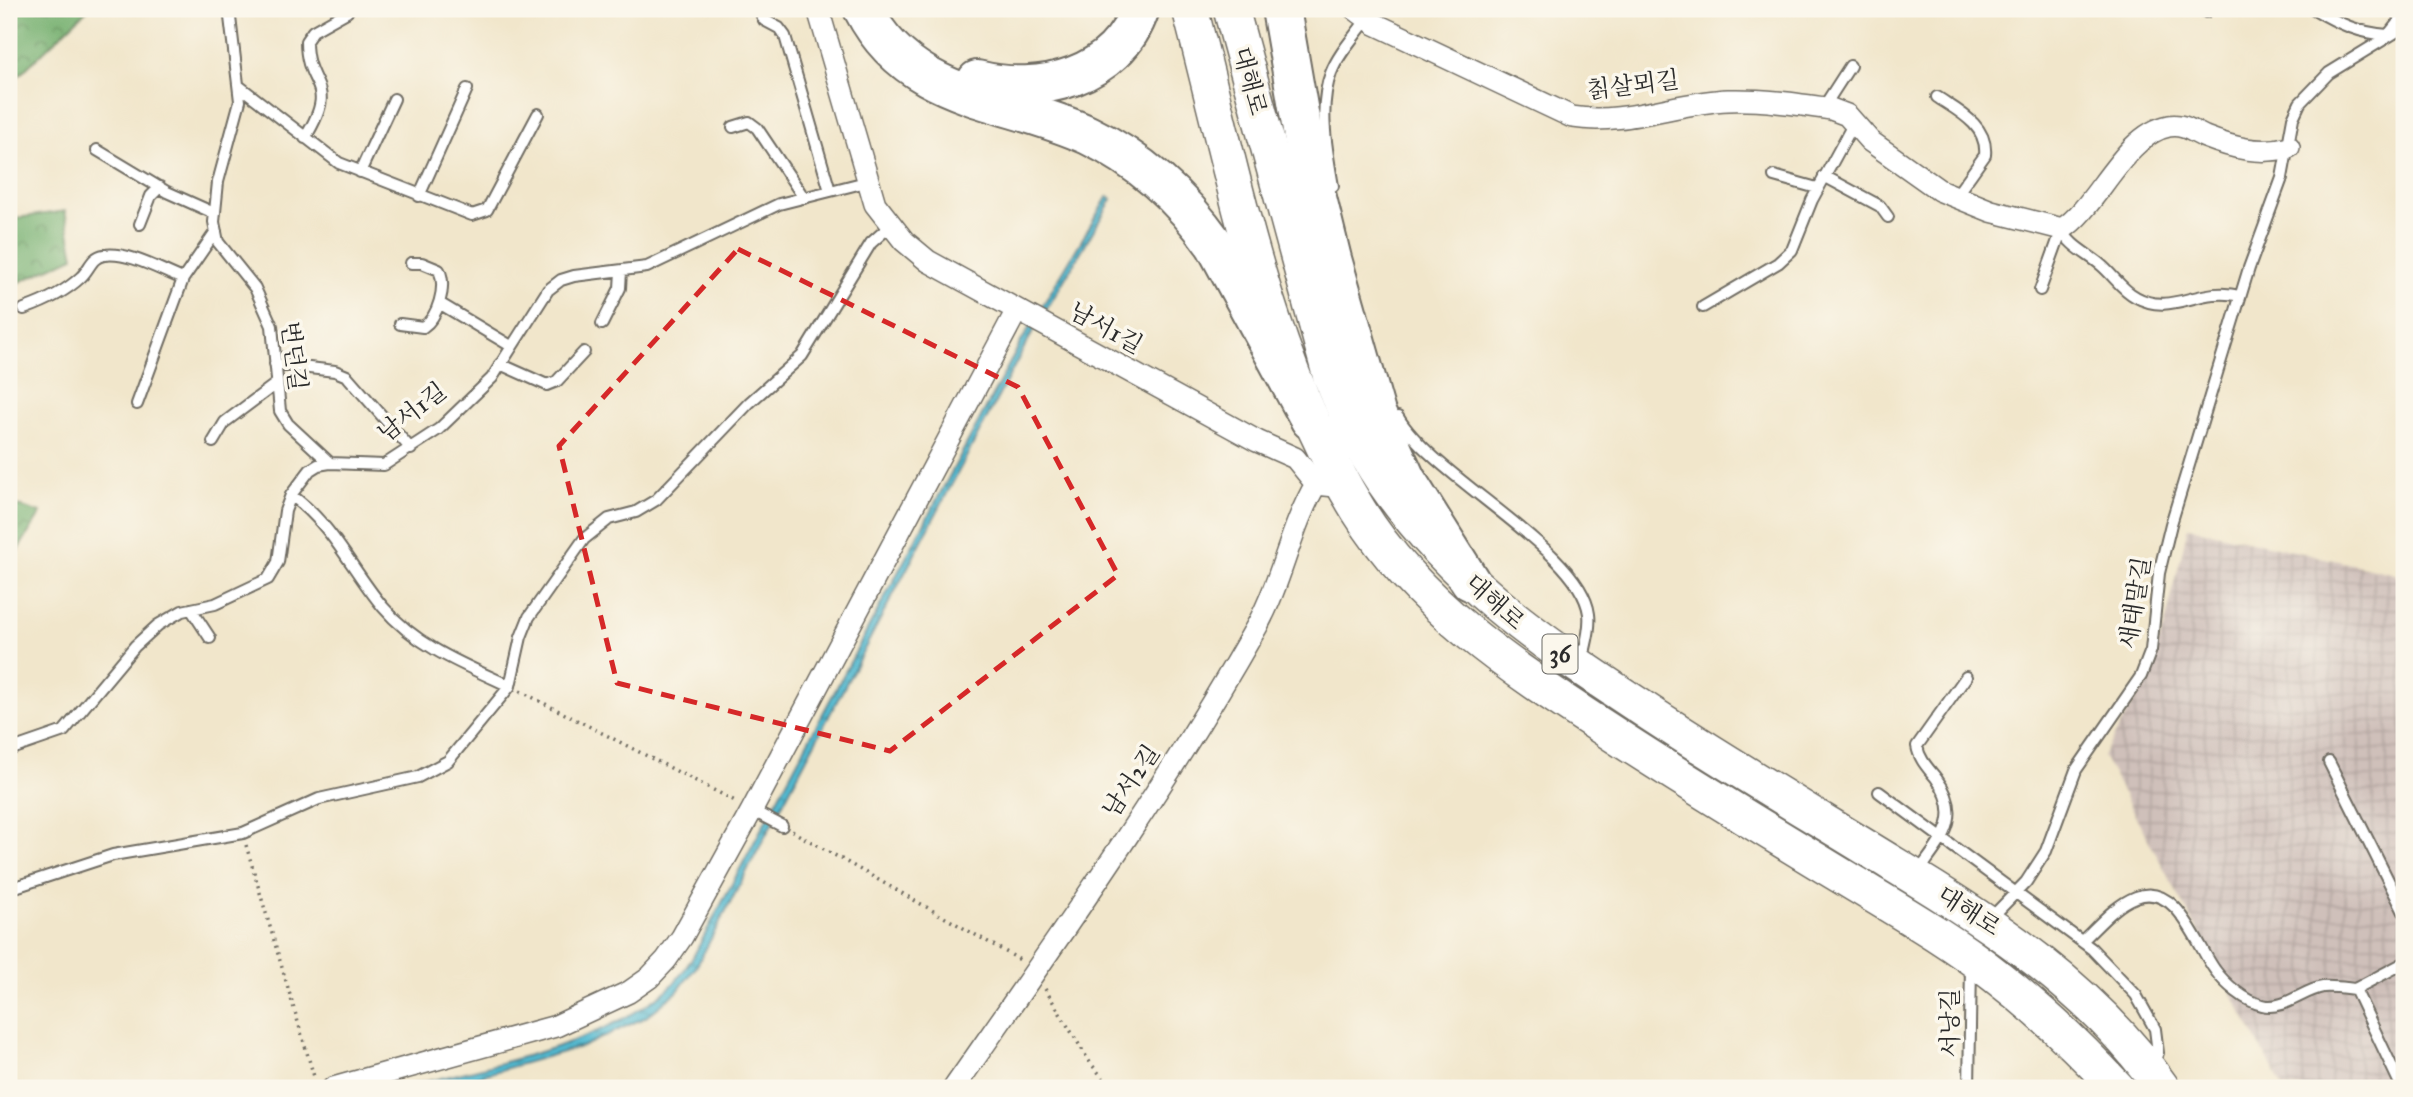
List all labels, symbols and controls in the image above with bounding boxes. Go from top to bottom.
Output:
street label: 대해로 [1227,44,1273,118]
street label: 칡살뫼길 [1585,64,1681,106]
street label: 남서1길 [1064,296,1148,360]
street label: 번던길 [275,320,313,392]
street label: 남서1길 [372,376,452,448]
street label: 새태말길 [2113,555,2157,651]
street label: 대해로 [1459,568,1531,636]
road number: 36 [1542,634,1578,674]
street label: 남서2길 [1096,739,1166,823]
street label: 대해로 [1932,879,2006,943]
street label: 서낭길 [1935,988,1965,1058]

